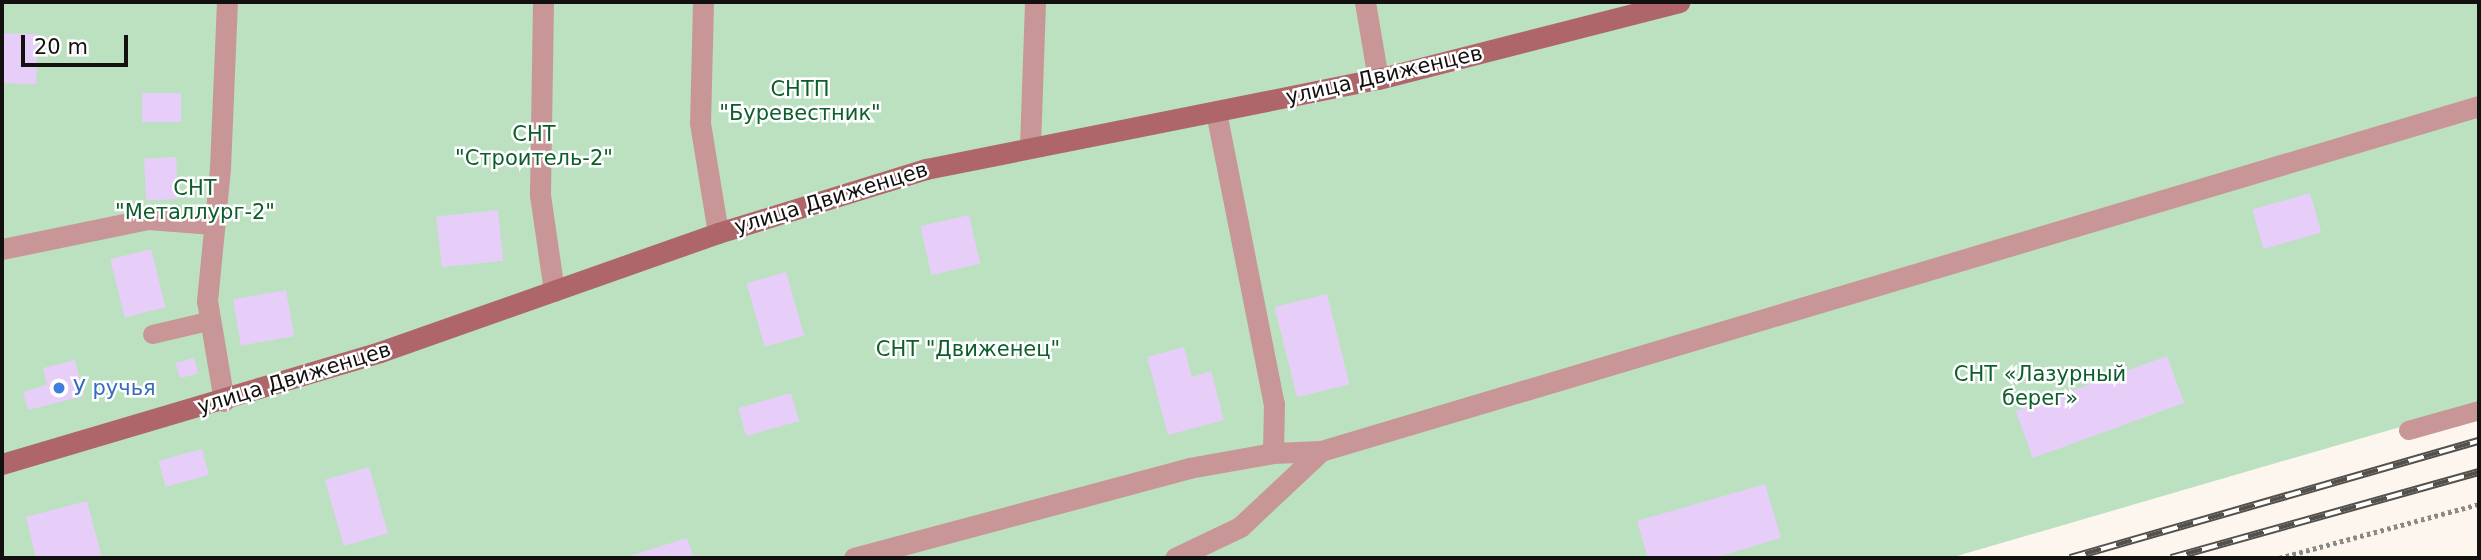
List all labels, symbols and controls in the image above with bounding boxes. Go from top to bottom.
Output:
scale bar [24,21,131,65]
text: 20 m [34,35,88,59]
street label: улица Движенцев [1283,40,1485,110]
park label: СНТП "Буревестник" [719,76,881,126]
park label: СНТ "Строитель-2" [455,121,613,171]
street label: улица Движенцев [731,157,931,239]
park label: СНТ "Металлург-2" [115,175,275,225]
park label: СНТ "Движенец" [876,336,1060,362]
street label: улица Движенцев [194,337,394,419]
park label: СНТ «Лазурный берег» [1954,361,2126,411]
place label: У ручья [73,375,156,401]
marker: У ручья [51,380,67,396]

